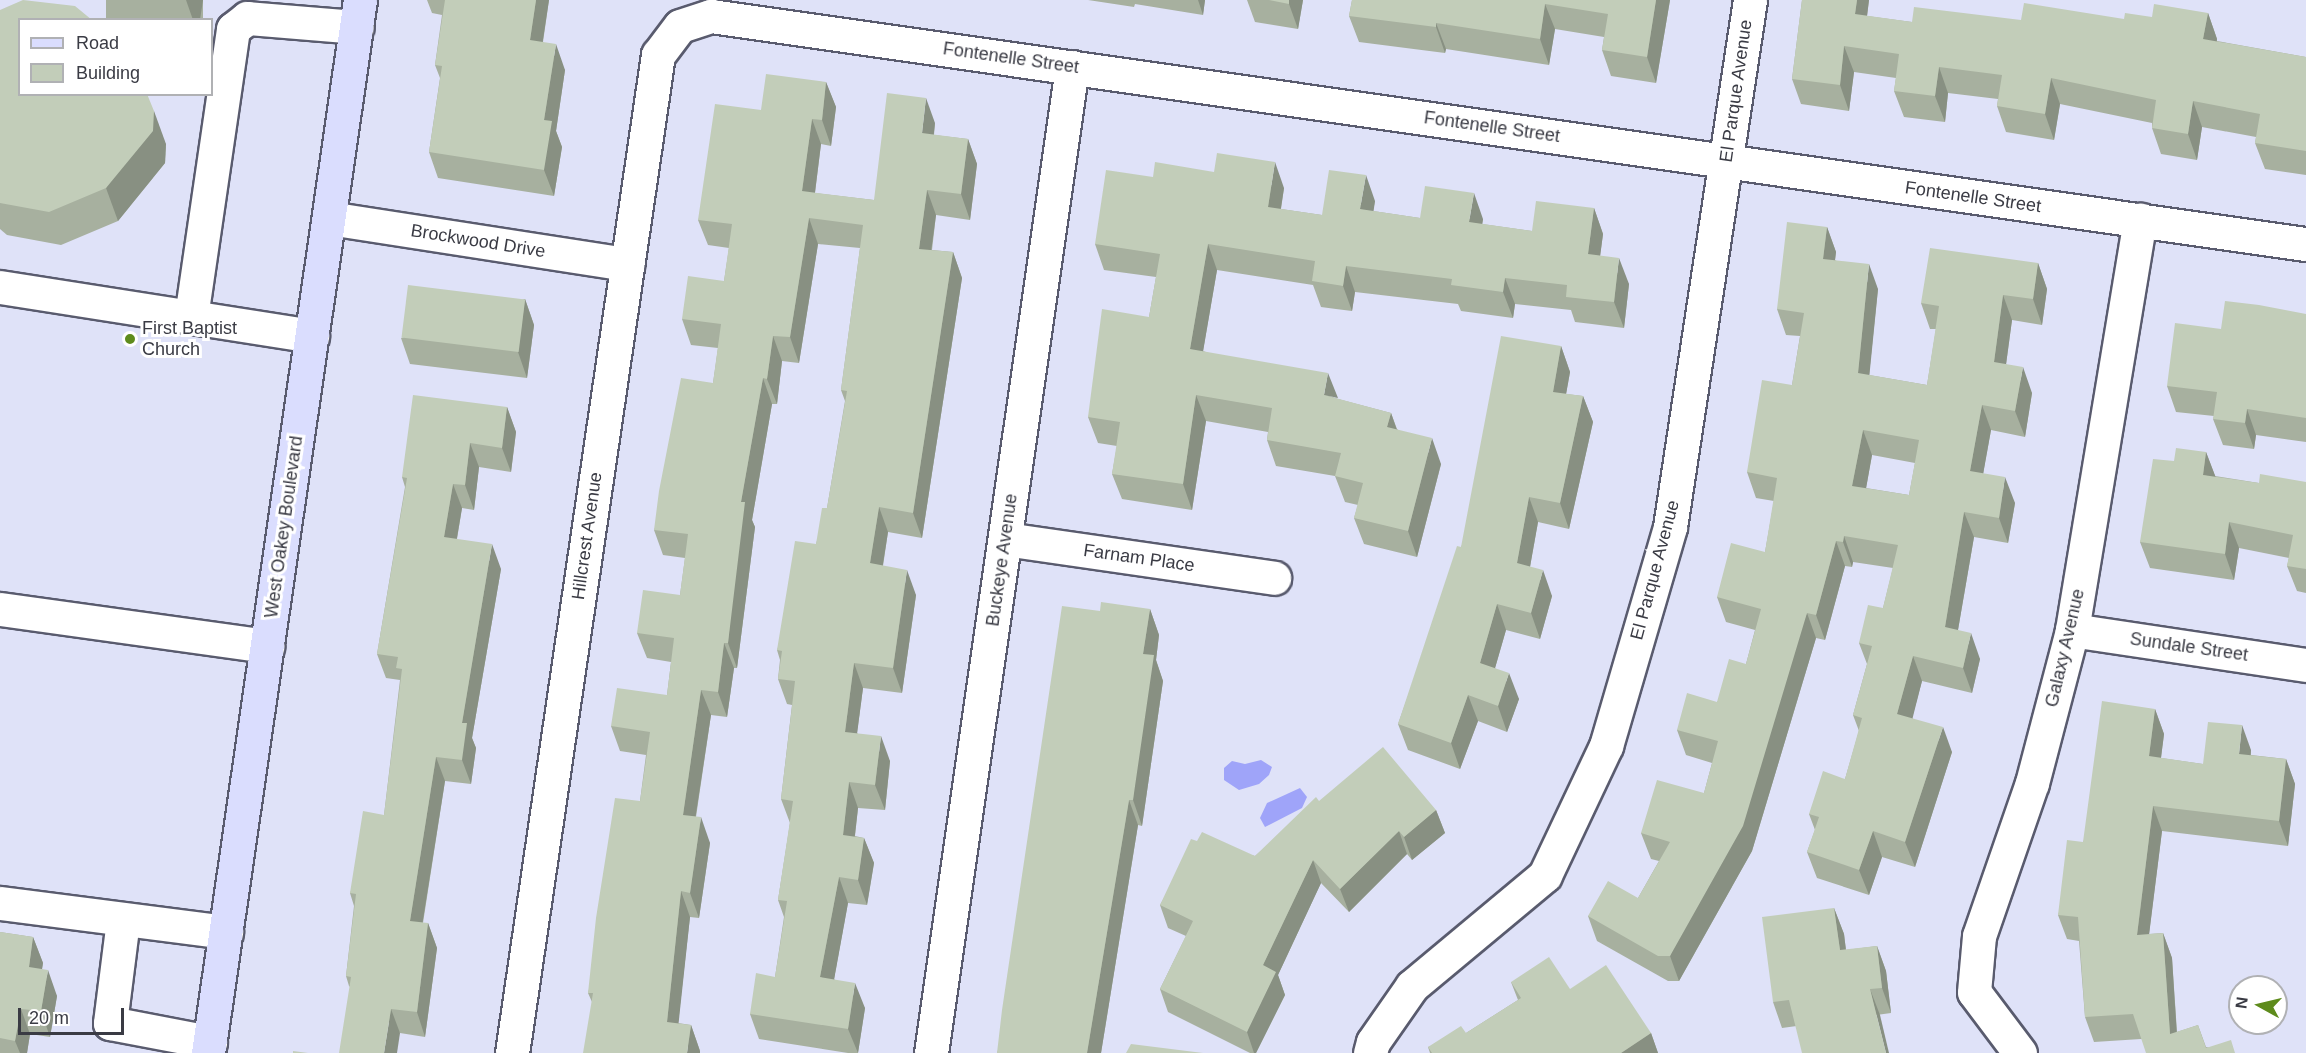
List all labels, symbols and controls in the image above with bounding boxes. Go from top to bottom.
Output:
legend [18,18,213,96]
street label: El Parque Avenue [1715,18,1757,164]
text: Road [76,33,119,53]
street label: Fontenelle Street [942,38,1080,78]
text: Building [76,63,140,83]
street label: Fontenelle Street [1423,107,1561,147]
street label: Fontenelle Street [1904,177,2042,217]
street label: Brockwood Drive [409,220,547,262]
place label: First Baptist Church [142,318,237,360]
marker: First Baptist Church [123,332,137,346]
street label: West Oakey Boulevard [261,435,307,619]
street label: Hillcrest Avenue [567,470,607,602]
street label: Buckeye Avenue [982,492,1022,628]
street label: El Parque Avenue [1626,497,1684,643]
street label: Farnam Place [1082,540,1196,576]
street label: Galaxy Avenue [2041,586,2089,710]
street label: Sundale Street [2129,628,2249,666]
north arrow [2228,975,2288,1035]
scale bar [21,996,128,1034]
text: N [2232,996,2251,1010]
text: 20 m [29,1008,69,1028]

